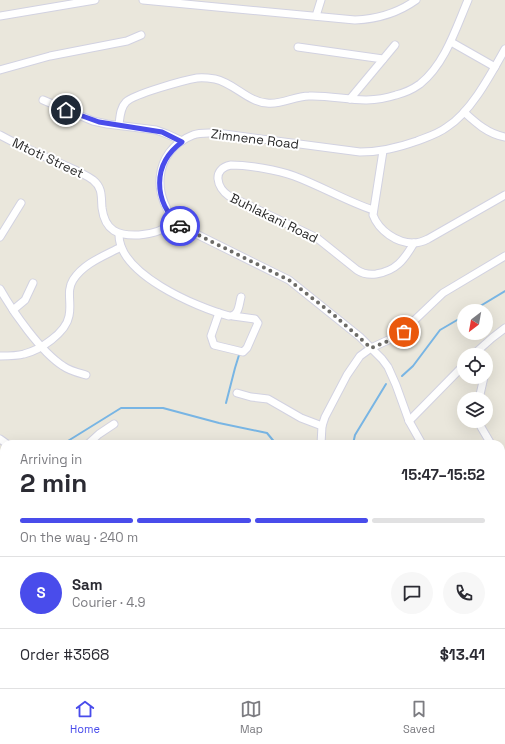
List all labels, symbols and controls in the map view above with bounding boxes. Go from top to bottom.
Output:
pin [49,93,83,127]
icon: home [55,99,77,121]
street label: Zimnene Road [210,125,300,153]
street label: Mtoti Street [10,134,86,182]
street label: Buhlakani Road [227,189,321,247]
courier [160,206,200,246]
icon: car [169,215,191,237]
north arrow [457,304,493,340]
map controls [457,304,493,428]
pin [387,315,421,349]
icon: bag [393,321,415,343]
button: locate [457,348,493,384]
button: layers [457,392,493,428]
text: Arriving in [20,451,82,468]
text: 15:47–15:52 [401,465,485,484]
text: 2 min [20,466,87,500]
text: On the way · 240 m [20,529,138,546]
button: chat [391,572,433,614]
button: phone [443,572,485,614]
text: Sam [72,575,103,594]
text: S [36,583,46,602]
text: Courier · 4.9 [72,594,146,611]
text: Order #3568 [20,645,109,664]
text: $13.41 [440,645,485,664]
tab: Home [70,698,100,736]
tab: Map [240,698,263,736]
tab: Saved [403,698,435,736]

